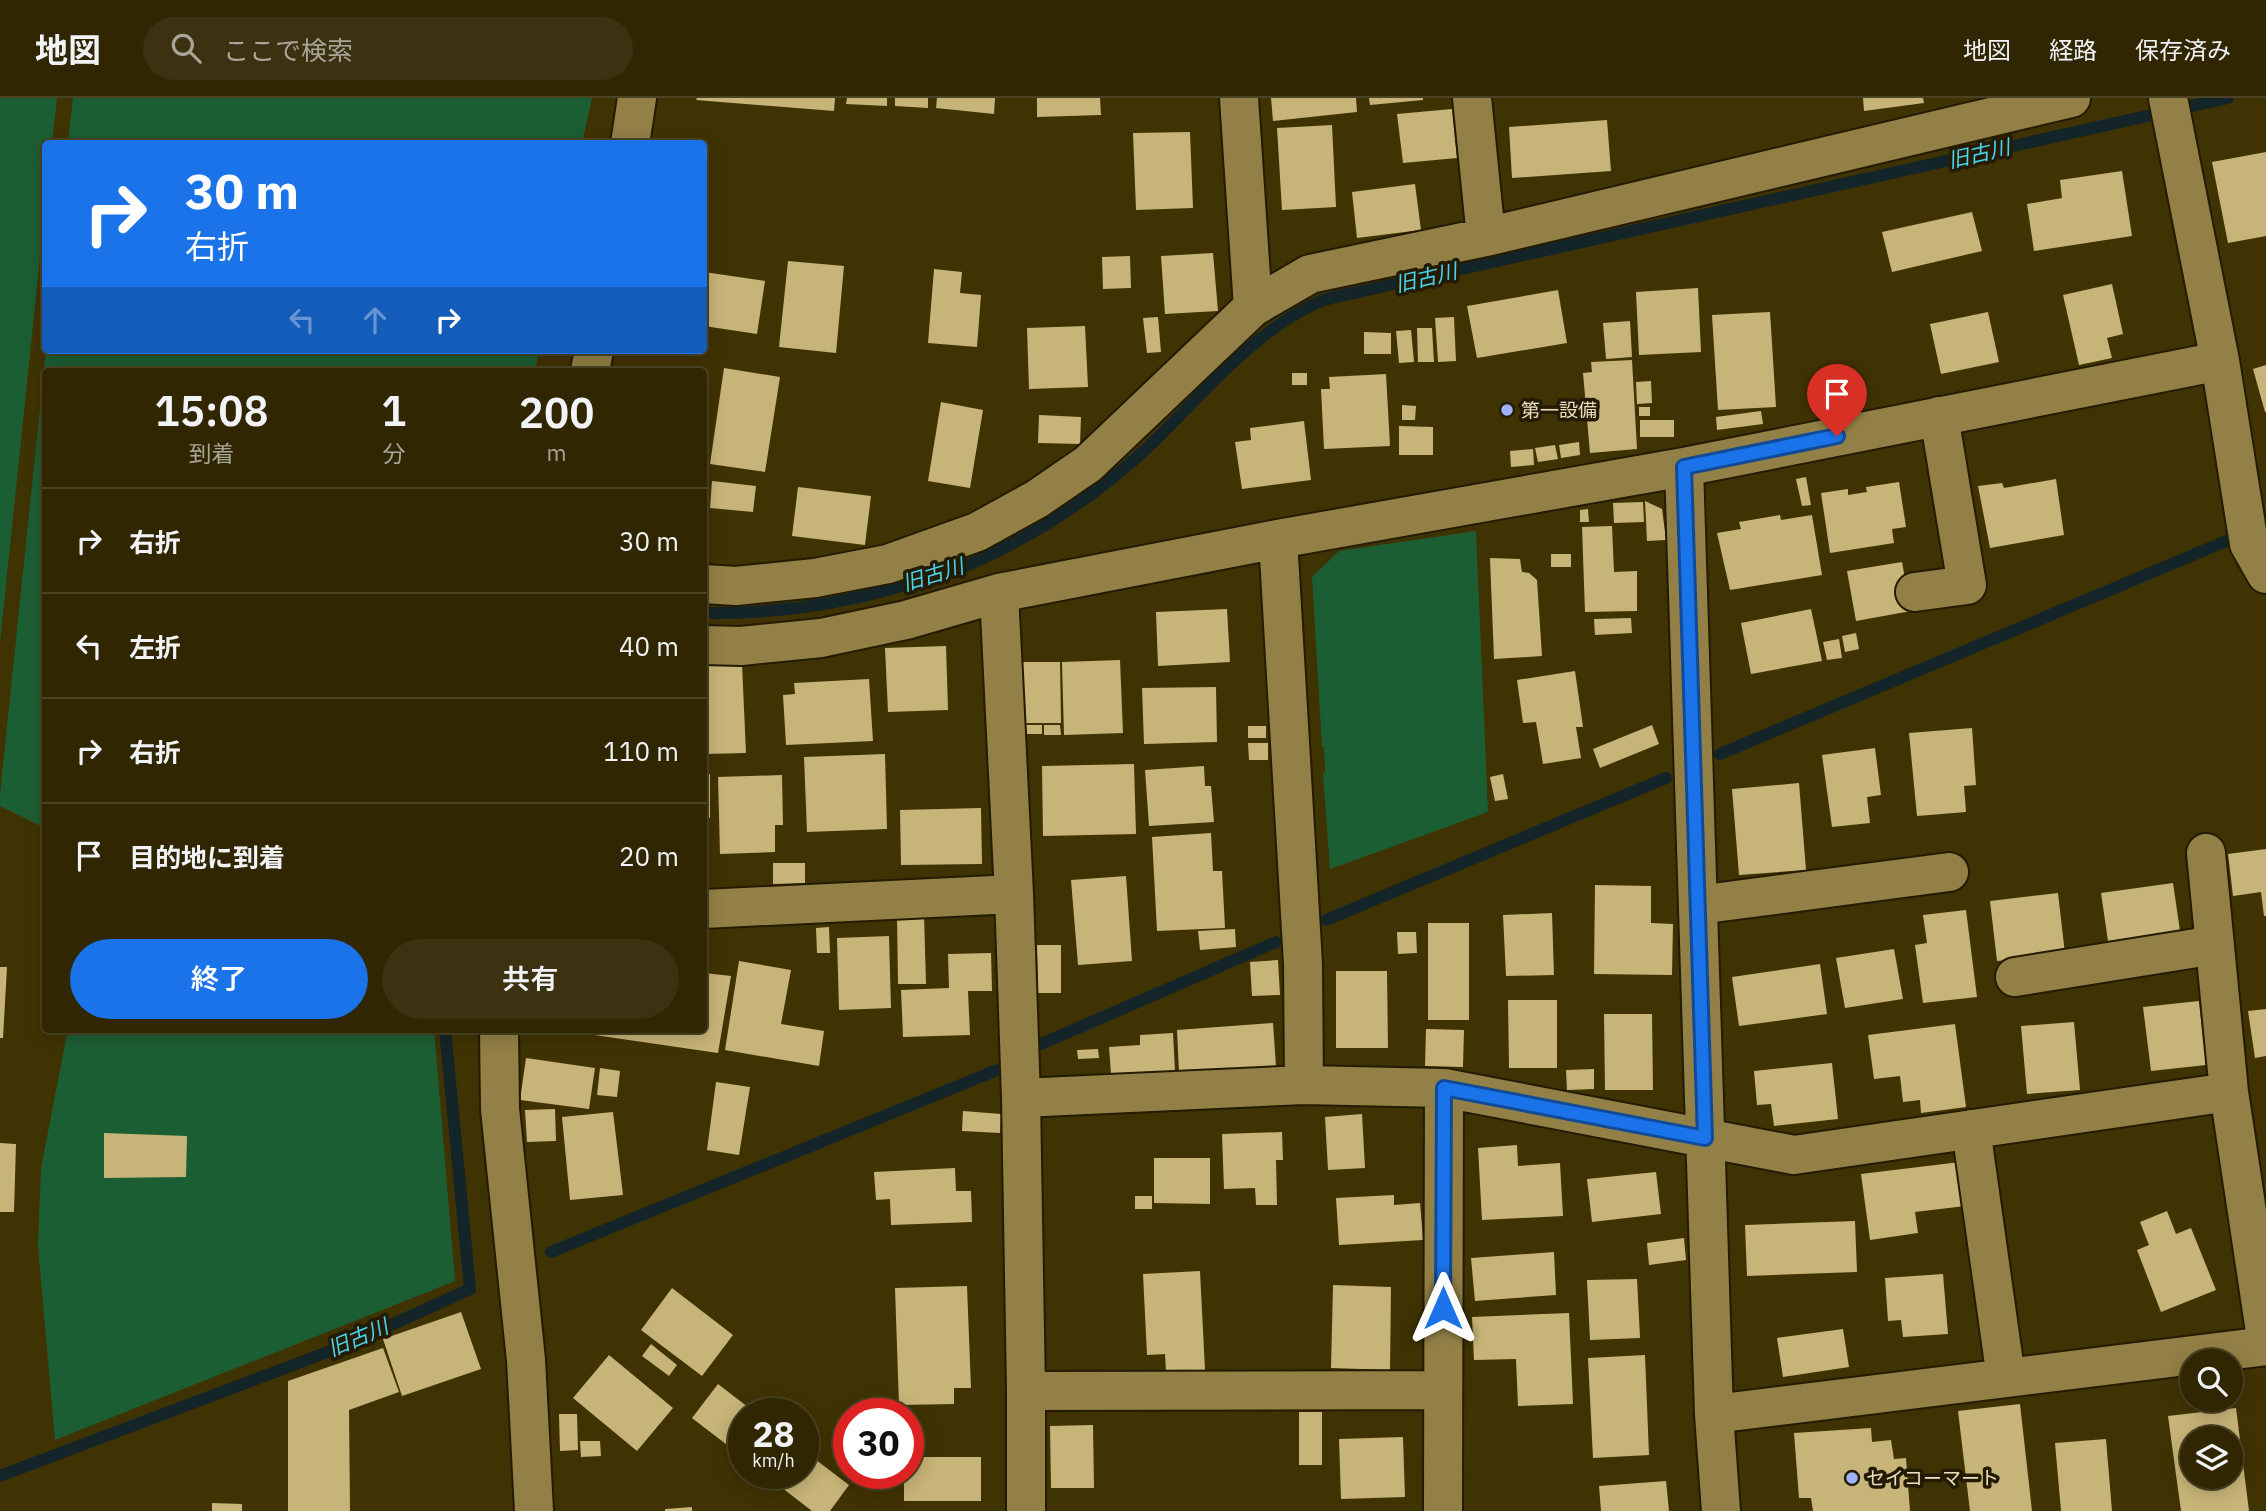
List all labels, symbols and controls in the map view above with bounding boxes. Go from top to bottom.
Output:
search box [143,17,633,80]
text: 地図 [35,28,101,71]
icon: search [167,29,205,67]
text: ここで検索 [223,33,353,67]
text: 地図 [1963,34,2011,66]
text: 経路 [2049,34,2097,66]
text: 保存済み [2135,34,2231,66]
water label: 旧古川 [1945,132,2015,174]
text: 30 m [185,159,299,222]
icon: right [70,168,161,259]
text: 右折 [185,225,249,267]
water label: 旧古川 [1392,256,1462,298]
icon: left [283,301,321,339]
icon: ahead [356,301,394,339]
icon: right [429,301,467,339]
pin [1807,364,1867,436]
icon: arrive [1818,375,1856,413]
text: 15:08 [154,383,269,438]
text: 1 [381,383,406,438]
text: 200 [519,385,594,440]
place label: 第一設備 [1521,398,1597,422]
marker: 第一設備 [1499,402,1515,418]
text: m [547,437,567,467]
text: 到着 [189,438,235,468]
text: 分 [382,438,405,468]
icon: right [70,522,108,560]
text: 30 m [619,524,679,558]
text: 右折 [129,525,181,559]
water label: 旧古川 [898,551,969,597]
icon: left [70,627,108,665]
text: 40 m [619,629,679,663]
text: 左折 [129,630,181,664]
icon: right [70,732,108,770]
text: 110 m [603,734,679,768]
text: 右折 [129,735,181,769]
icon: arrive [70,837,108,875]
text: 20 m [619,839,679,873]
text: 目的地に到着 [129,840,285,874]
button: 終了 [70,939,368,1019]
button: 共有 [382,939,679,1019]
position arrow [1406,1271,1480,1345]
water label: 旧古川 [323,1311,394,1362]
map controls [2180,1349,2243,1489]
button: search [2180,1349,2243,1412]
speed limit sign: 30 [833,1398,924,1489]
text: 28 [752,1411,795,1457]
button: layers [2180,1426,2243,1489]
text: km/h [752,1449,795,1472]
place label: セイコーマート [1866,1466,1999,1490]
marker: セイコーマート [1844,1470,1860,1486]

